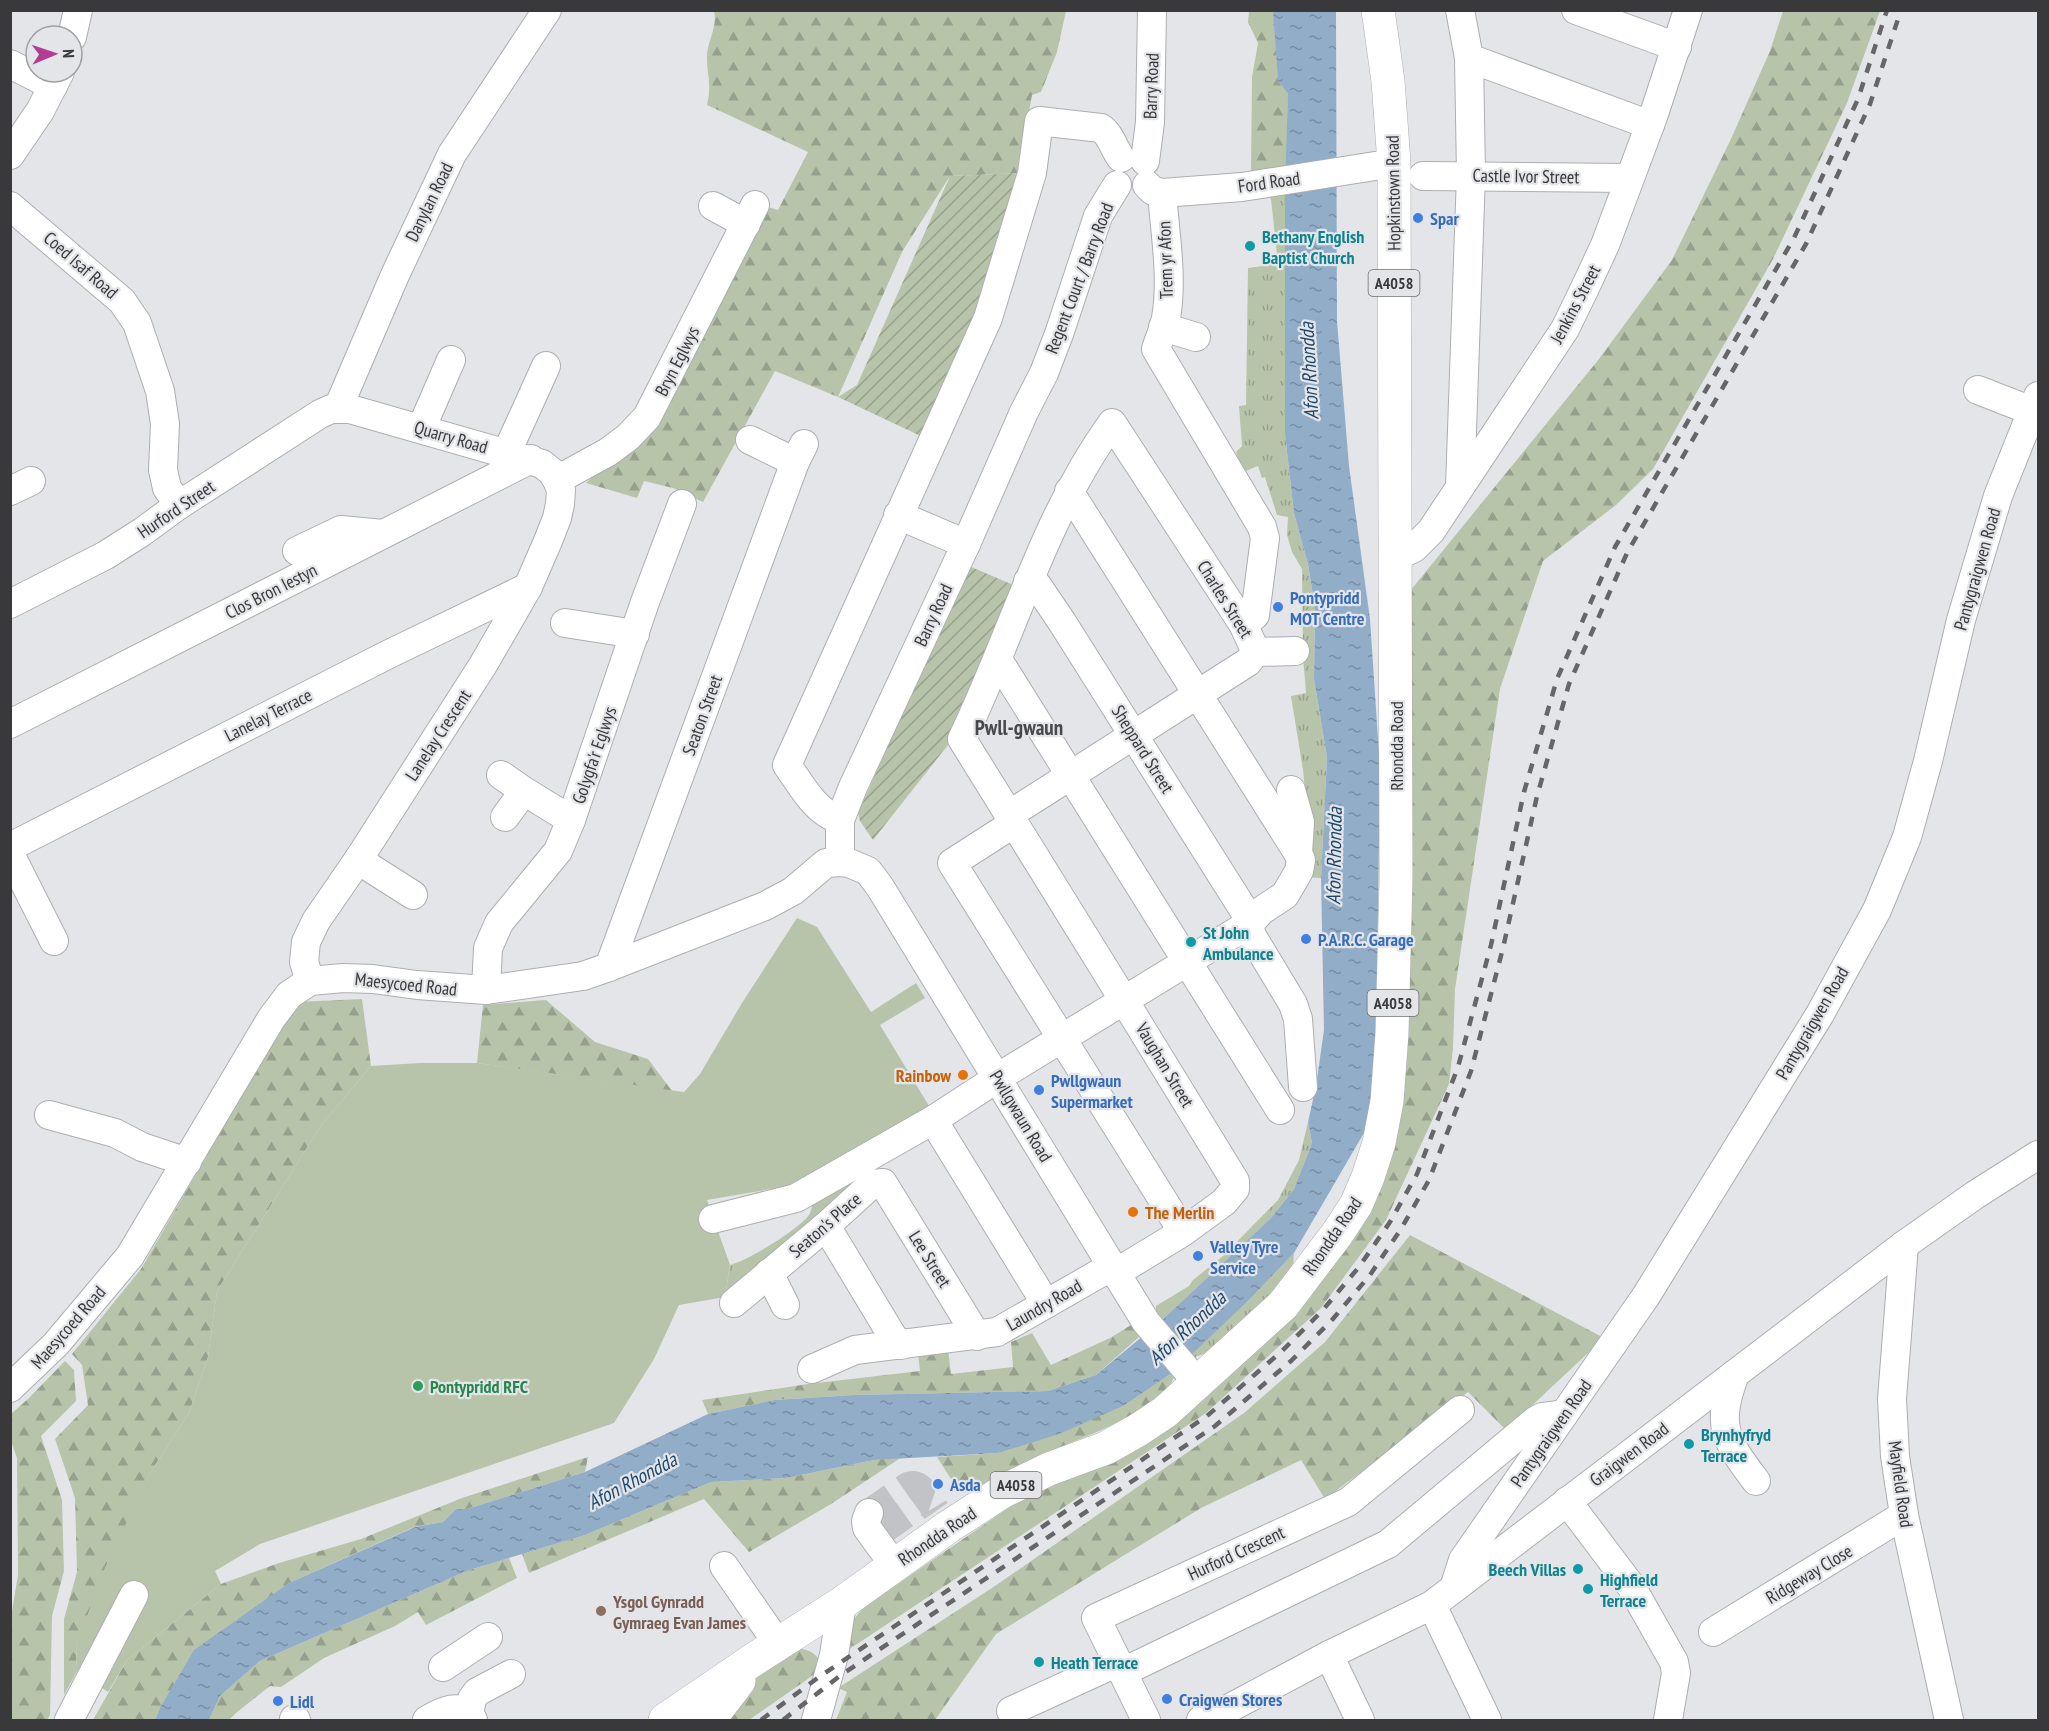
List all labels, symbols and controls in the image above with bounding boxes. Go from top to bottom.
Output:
north arrow [24,24,84,84]
text: N [59,49,79,58]
street label: Barry Road [1138,52,1164,120]
street label: Hopkinstown Road [1380,135,1406,251]
street label: Danylan Road [400,159,458,245]
street label: Castle Ivor Street [1472,164,1580,188]
street label: Ford Road [1236,166,1302,198]
street label: Regent Court / Barry Road [1040,199,1118,357]
place label: Spar [1430,207,1459,230]
marker: Spar [1411,211,1425,225]
street label: Trem yr Afon [1152,221,1178,299]
place label: Bethany English Baptist Church [1262,225,1364,269]
street label: Coed Isaf Road [39,226,123,304]
marker: Bethany English Baptist Church [1243,239,1257,253]
street label: Jenkins Street [1544,261,1605,348]
road number: A4058 [1368,270,1420,296]
water label: Afon Rhondda [1293,321,1325,420]
street label: Bryn Eglwys [650,322,704,400]
street label: Quarry Road [412,416,490,458]
street label: Hurford Street [133,475,219,543]
street label: Pantygraigwen Road [1949,505,2005,633]
street label: Charles Street [1192,556,1258,642]
street label: Clos Bron Iestyn [221,558,321,624]
street label: Barry Road [909,580,957,650]
place label: Pontypridd MOT Centre [1290,586,1365,630]
marker: Pontypridd MOT Centre [1271,600,1285,614]
street label: Seaton Street [677,672,727,758]
street label: Lanelay Terrace [220,683,316,747]
street label: Lanelay Crescent [400,685,476,785]
street label: Sheppard Street [1107,701,1179,797]
street label: Rhondda Road [1385,701,1408,791]
street label: Golygfa'r Eglwys [567,703,621,807]
district label: Pwll-gwaun [975,714,1063,741]
water label: Afon Rhondda [1320,806,1348,905]
place label: St John Ambulance [1202,921,1274,965]
place label: P.A.R.C. Garage [1318,928,1414,951]
marker: P.A.R.C. Garage [1299,932,1313,946]
marker: St John Ambulance [1184,935,1198,949]
street label: Pantygraigwen Road [1770,963,1854,1083]
street label: Maesycoed Road [354,967,458,1001]
road number: A4058 [1368,990,1418,1016]
street label: Vaughan Street [1130,1018,1199,1111]
place label: Rainbow [896,1064,951,1087]
street label: Pwllgwaun Road [985,1066,1057,1166]
marker: Rainbow [956,1068,970,1082]
place label: Pwllgwaun Supermarket [1051,1069,1134,1113]
marker: Pwllgwaun Supermarket [1032,1083,1046,1097]
street label: Seaton's Place [784,1187,866,1263]
street label: Rhondda Road [1297,1192,1367,1280]
place label: The Merlin [1145,1201,1214,1224]
marker: The Merlin [1126,1205,1140,1219]
street label: Lee Street [904,1226,956,1292]
place label: Valley Tyre Service [1209,1235,1279,1279]
marker: Valley Tyre Service [1191,1249,1205,1263]
street label: Laundry Road [1002,1274,1086,1336]
street label: Maesycoed Road [26,1281,110,1373]
water label: Afon Rhondda [1143,1285,1232,1371]
place label: Pontypridd RFC [430,1375,528,1398]
street label: Pantygraigwen Road [1505,1375,1597,1491]
marker: Pontypridd RFC [411,1379,425,1393]
street label: Graigwen Road [1585,1417,1673,1491]
place label: Brynhyfryd Terrace [1701,1423,1771,1467]
marker: Brynhyfryd Terrace [1682,1437,1696,1451]
street label: Mayfield Road [1884,1439,1918,1529]
water label: Afon Rhondda [583,1446,682,1515]
road number: A4058 [990,1472,1042,1498]
place label: Asda [949,1473,981,1496]
marker: Asda [931,1477,945,1491]
street label: Rhondda Road [893,1501,981,1571]
street label: Hurford Crescent [1184,1521,1288,1585]
street label: Ridgeway Close [1761,1539,1857,1609]
place label: Beech Villas [1489,1558,1566,1581]
marker: Beech Villas [1571,1562,1585,1576]
place label: Highfield Terrace [1600,1568,1658,1612]
marker: Highfield Terrace [1581,1582,1595,1596]
place label: Ysgol Gynradd Gymraeg Evan James [612,1590,746,1634]
marker: Ysgol Gynradd Gymraeg Evan James [594,1604,608,1618]
place label: Heath Terrace [1051,1651,1139,1674]
marker: Heath Terrace [1032,1655,1046,1669]
place label: Craigwen Stores [1179,1688,1282,1711]
place label: Lidl [290,1690,315,1713]
marker: Craigwen Stores [1160,1692,1174,1706]
marker: Lidl [271,1694,285,1708]

